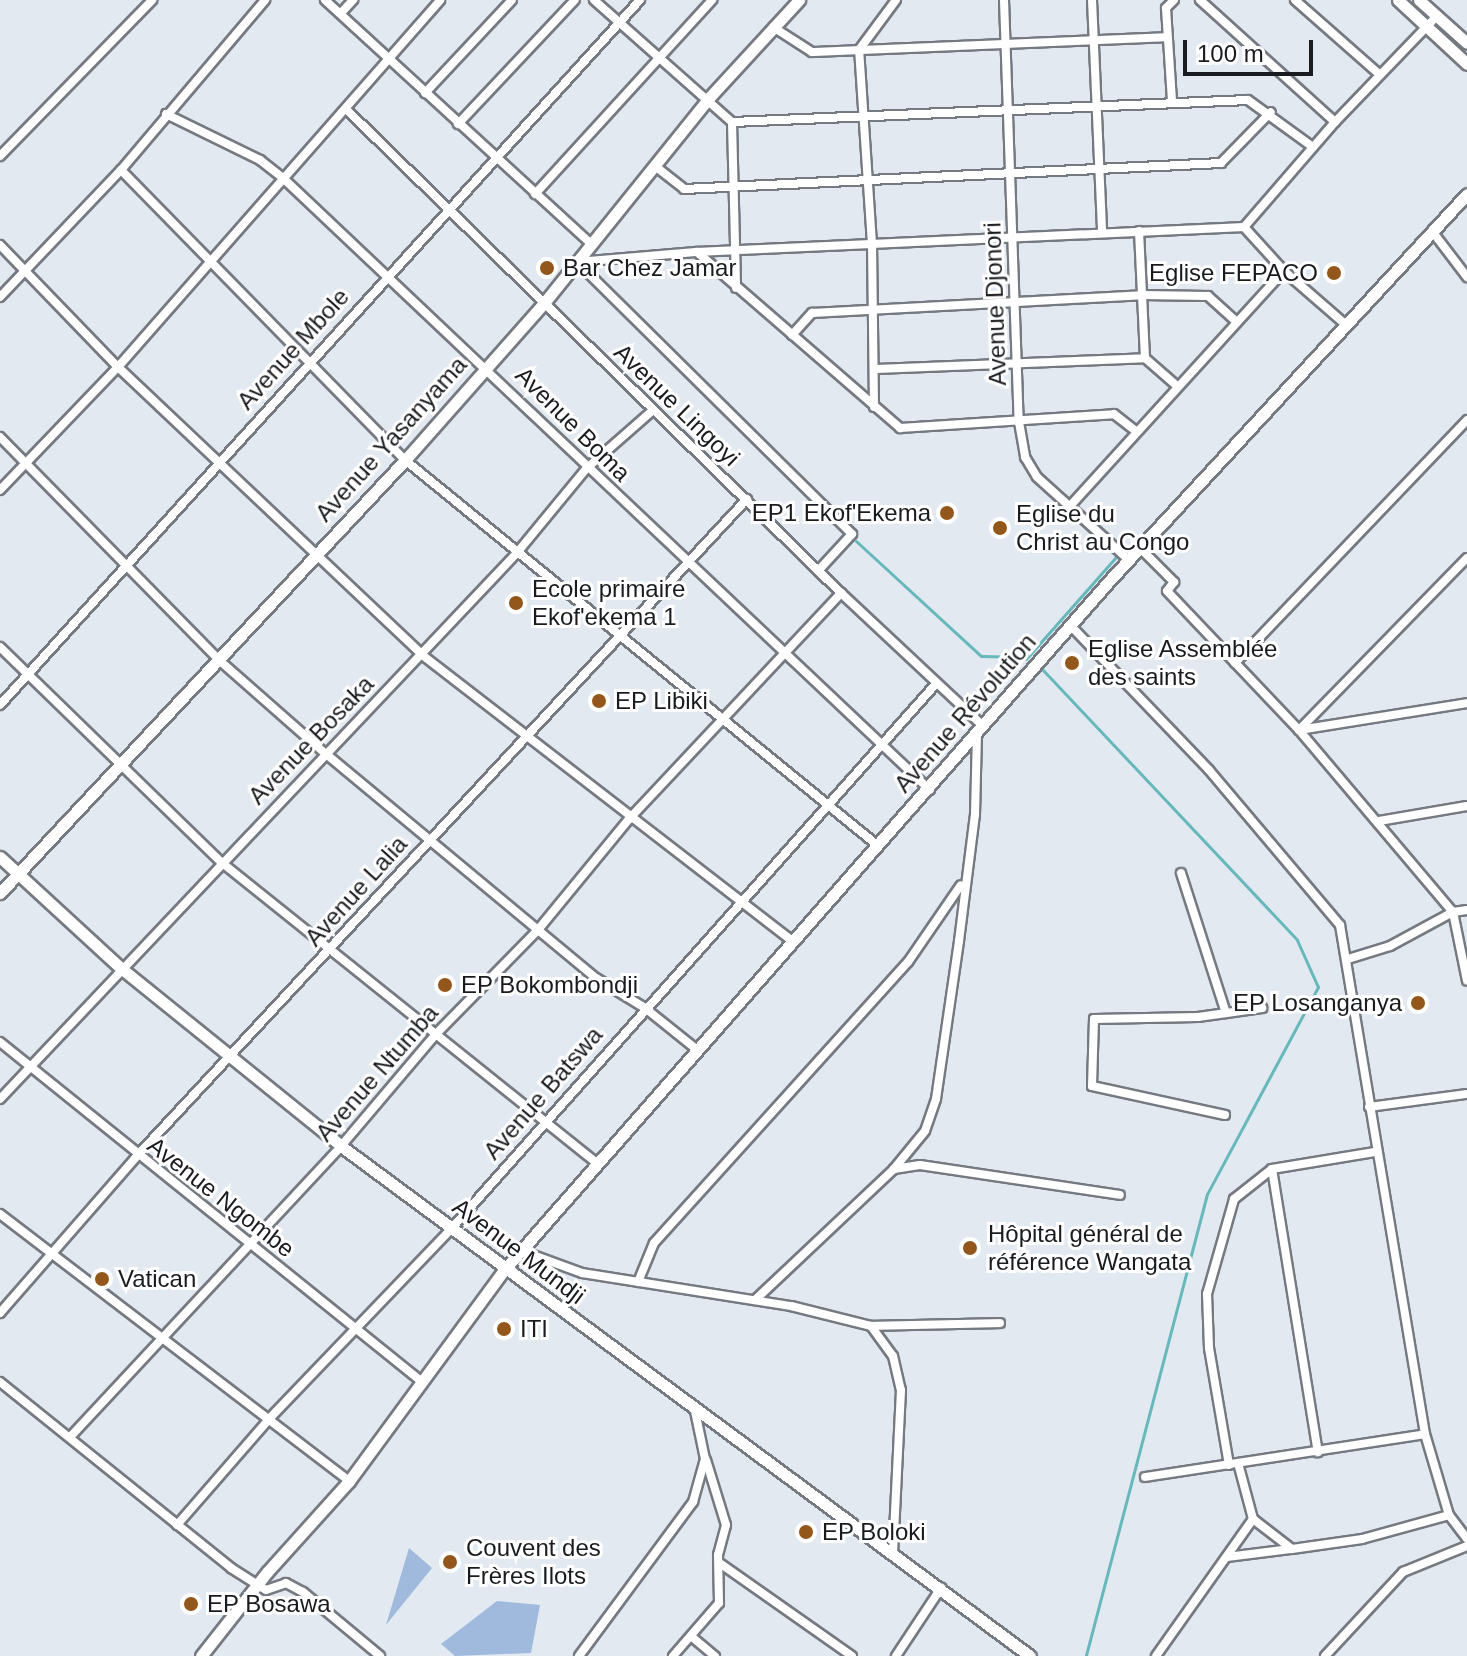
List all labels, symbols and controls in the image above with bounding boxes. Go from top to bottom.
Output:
scale bar [1187,24,1317,74]
text: 100 m [1197,40,1264,67]
street label: Avenue Djonori [978,222,1012,386]
place label: Bar Chez Jamar [563,254,736,282]
marker: Bar Chez Jamar [538,259,556,277]
place label: Eglise FEPACO [1149,259,1318,287]
marker: Eglise FEPACO [1325,264,1343,282]
street label: Avenue Mbole [231,283,355,415]
street label: Avenue Lingoyi [608,338,746,472]
street label: Avenue Yasanyama [309,350,473,528]
street label: Avenue Boma [510,361,636,487]
place label: EP1 Ekof'Ekema [752,499,931,527]
place label: Eglise du Christ au Congo [1016,500,1189,556]
marker: EP1 Ekof'Ekema [938,504,956,522]
marker: Eglise du Christ au Congo [991,519,1009,537]
place label: Ecole primaire Ekof'ekema 1 [532,575,685,631]
marker: Ecole primaire Ekof'ekema 1 [507,594,525,612]
street label: Avenue Révolution [888,628,1042,798]
place label: Eglise Assemblée des saints [1088,635,1279,691]
marker: Eglise Assemblée des saints [1063,654,1081,672]
street label: Avenue Bosaka [242,670,380,810]
place label: EP Libiki [615,687,708,715]
marker: EP Libiki [590,692,608,710]
street label: Avenue Lalia [299,830,413,952]
place label: EP Bokombondji [461,971,638,999]
marker: EP Bokombondji [436,976,454,994]
place label: EP Losanganya [1233,989,1402,1017]
marker: EP Losanganya [1409,994,1427,1012]
street label: Avenue Ntumba [310,999,444,1147]
street label: Avenue Batswa [478,1021,608,1165]
street label: Avenue Ngombe [142,1131,300,1263]
street label: Avenue Mundji [447,1192,591,1310]
place label: Hôpital général de référence Wangata [988,1220,1191,1276]
marker: Hôpital général de référence Wangata [959,1237,981,1259]
place label: Vatican [118,1265,196,1293]
marker: Vatican [93,1270,111,1288]
place label: ITI [520,1315,548,1343]
marker: ITI [495,1320,513,1338]
place label: EP Boloki [822,1518,926,1546]
marker: EP Boloki [797,1523,815,1541]
place label: Couvent des Frères Ilots [466,1534,601,1590]
marker: Couvent des Frères Ilots [441,1553,459,1571]
place label: EP Bosawa [207,1590,331,1618]
marker: EP Bosawa [182,1595,200,1613]

